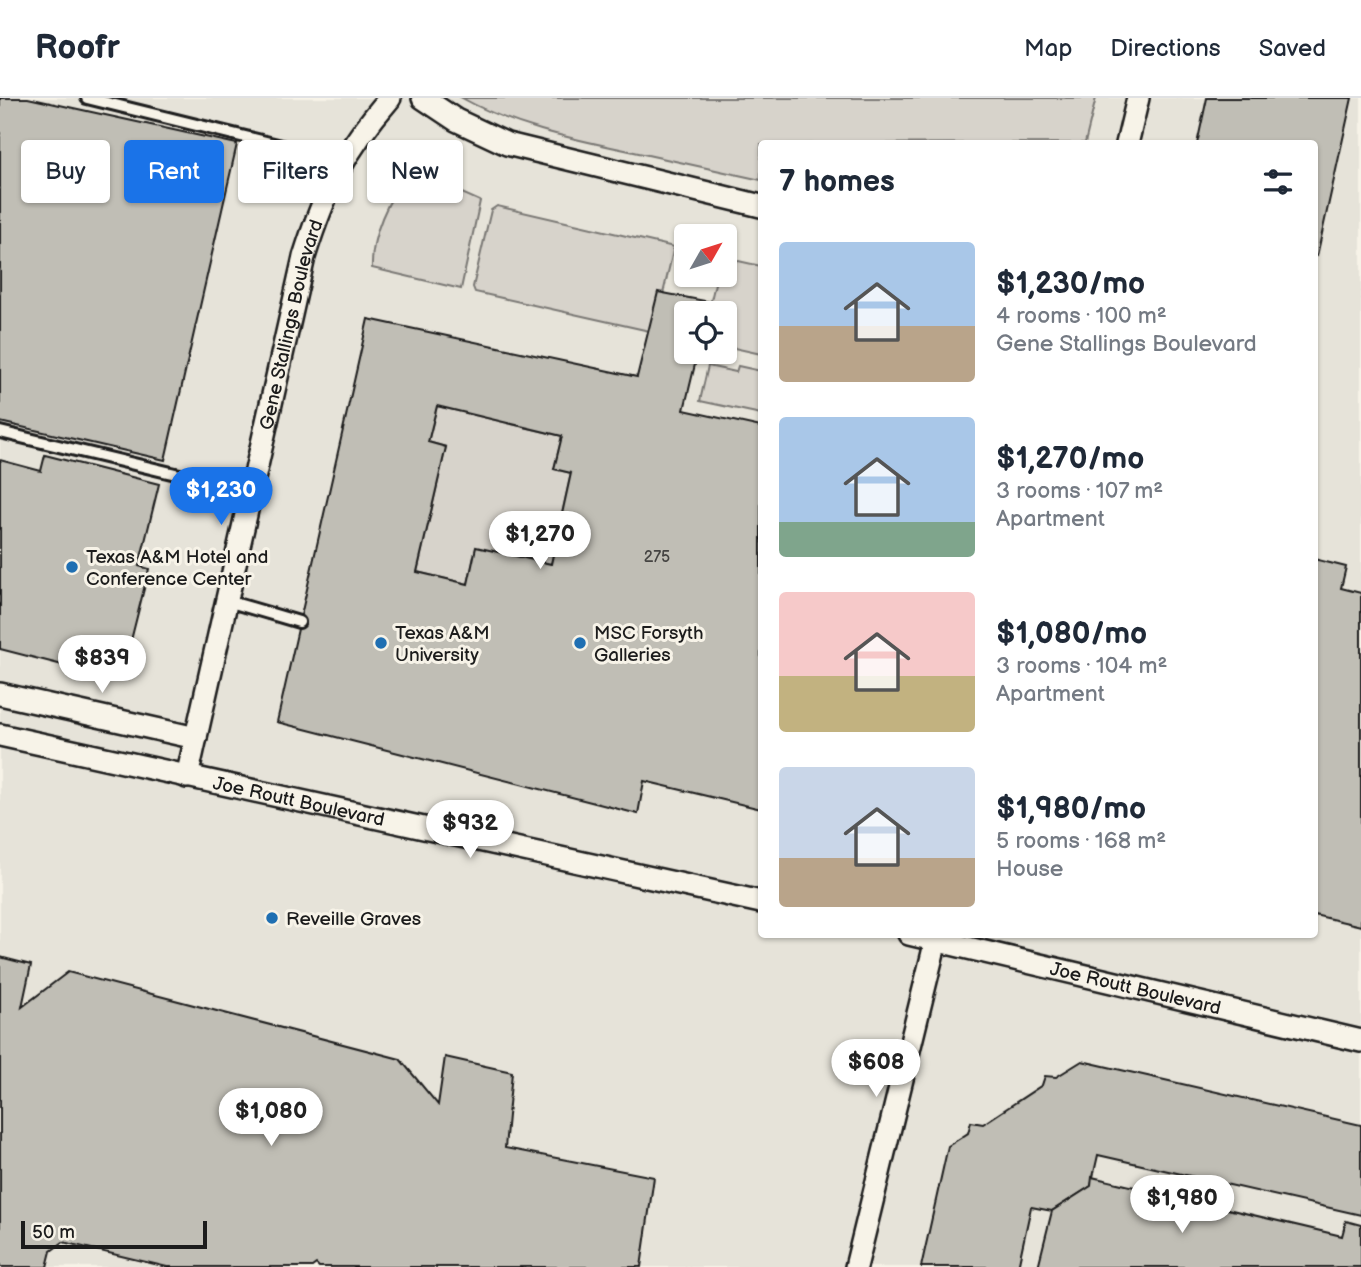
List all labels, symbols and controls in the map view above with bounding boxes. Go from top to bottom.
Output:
text: Roofr [35,28,120,68]
text: Map [1024,34,1072,63]
text: Directions [1110,34,1221,63]
text: Saved [1259,34,1326,63]
chip: Buy [21,140,110,203]
chip: Rent [124,140,224,203]
chip: Filters [238,140,353,203]
chip: New [367,140,463,203]
icon: filters [1259,163,1297,201]
text: 7 homes [779,164,895,200]
street label: Gene Stallings Boulevard [255,217,329,432]
north arrow [674,224,737,287]
map controls [674,224,737,364]
text: $1,230/mo [996,266,1145,302]
icon: home [835,270,919,354]
button: locate [674,301,737,364]
text: 4 rooms · 100 m² [996,302,1167,330]
text: Gene Stallings Boulevard [996,330,1257,358]
text: $1,270/mo [996,441,1144,477]
icon: home [835,445,919,529]
pin: $1,230 [164,468,278,527]
text: $1,230 [186,476,256,504]
text: 3 rooms · 107 m² [996,477,1163,505]
text: Apartment [996,505,1105,533]
pin: $1,270 [483,512,597,571]
text: $1,270 [505,520,575,548]
place label: Texas A&M Hotel and Conference Center [86,546,268,591]
house number: 275 [644,548,670,567]
marker: Texas A&M Hotel and Conference Center [64,559,80,575]
text: $1,080/mo [996,616,1147,652]
icon: home [835,620,919,704]
place label: Texas A&M University [395,622,490,667]
place label: MSC Forsyth Galleries [594,622,703,667]
marker: Texas A&M University [373,635,389,651]
marker: MSC Forsyth Galleries [572,635,588,651]
pin: $839 [61,636,143,695]
text: $839 [74,644,130,672]
text: 3 rooms · 104 m² [996,652,1167,680]
text: Apartment [996,680,1105,708]
street label: Joe Routt Boulevard [211,772,386,832]
text: $1,980/mo [996,791,1146,827]
icon: home [835,795,919,879]
pin: $932 [429,800,511,860]
text: $932 [442,809,498,837]
text: 5 rooms · 168 m² [996,827,1166,855]
text: House [996,855,1063,883]
place label: Reveille Graves [286,908,421,931]
marker: Reveille Graves [264,910,280,926]
street label: Joe Routt Boulevard [1048,958,1223,1020]
pin: $608 [835,1040,917,1099]
text: $608 [847,1048,905,1076]
pin: $1,080 [214,1088,328,1148]
text: $1,080 [235,1097,307,1125]
pin: $1,980 [1125,1176,1239,1235]
text: $1,980 [1146,1184,1218,1212]
scale bar [21,1218,206,1250]
text: 50 m [32,1221,75,1244]

